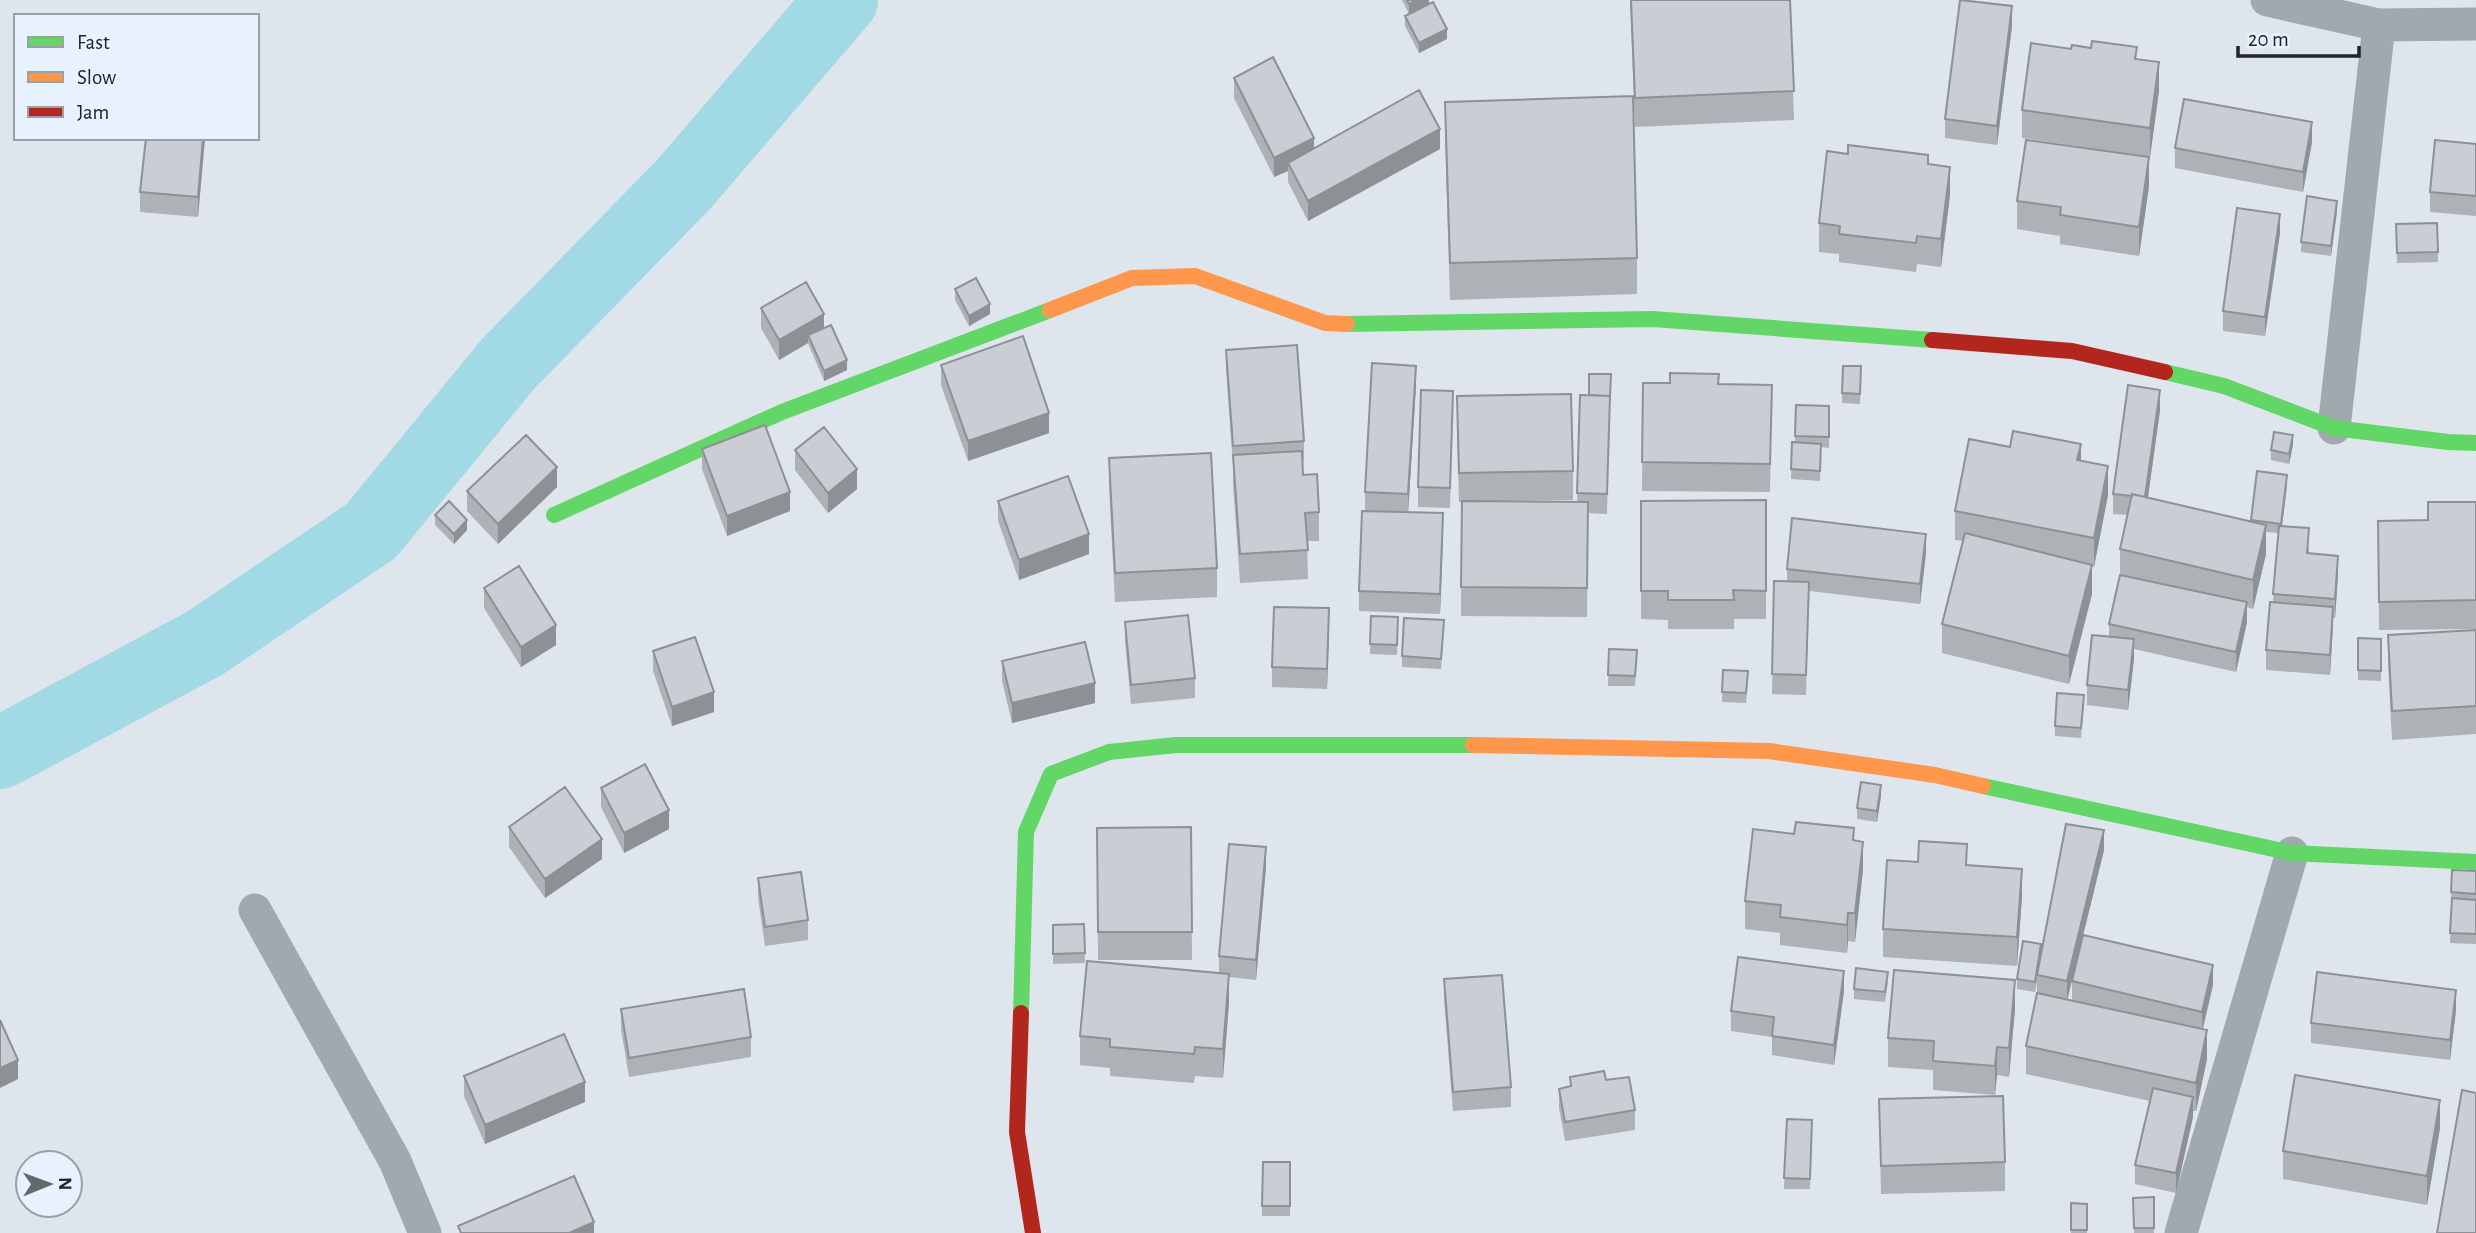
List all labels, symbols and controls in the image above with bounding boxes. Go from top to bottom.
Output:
legend [14,14,259,140]
scale bar [2238,14,2359,58]
text: 20 m [2248,29,2289,50]
text: Fast [77,32,110,53]
text: Slow [77,67,116,88]
text: Jam [77,102,109,123]
north arrow [14,1149,84,1219]
text: N [55,1177,74,1191]

